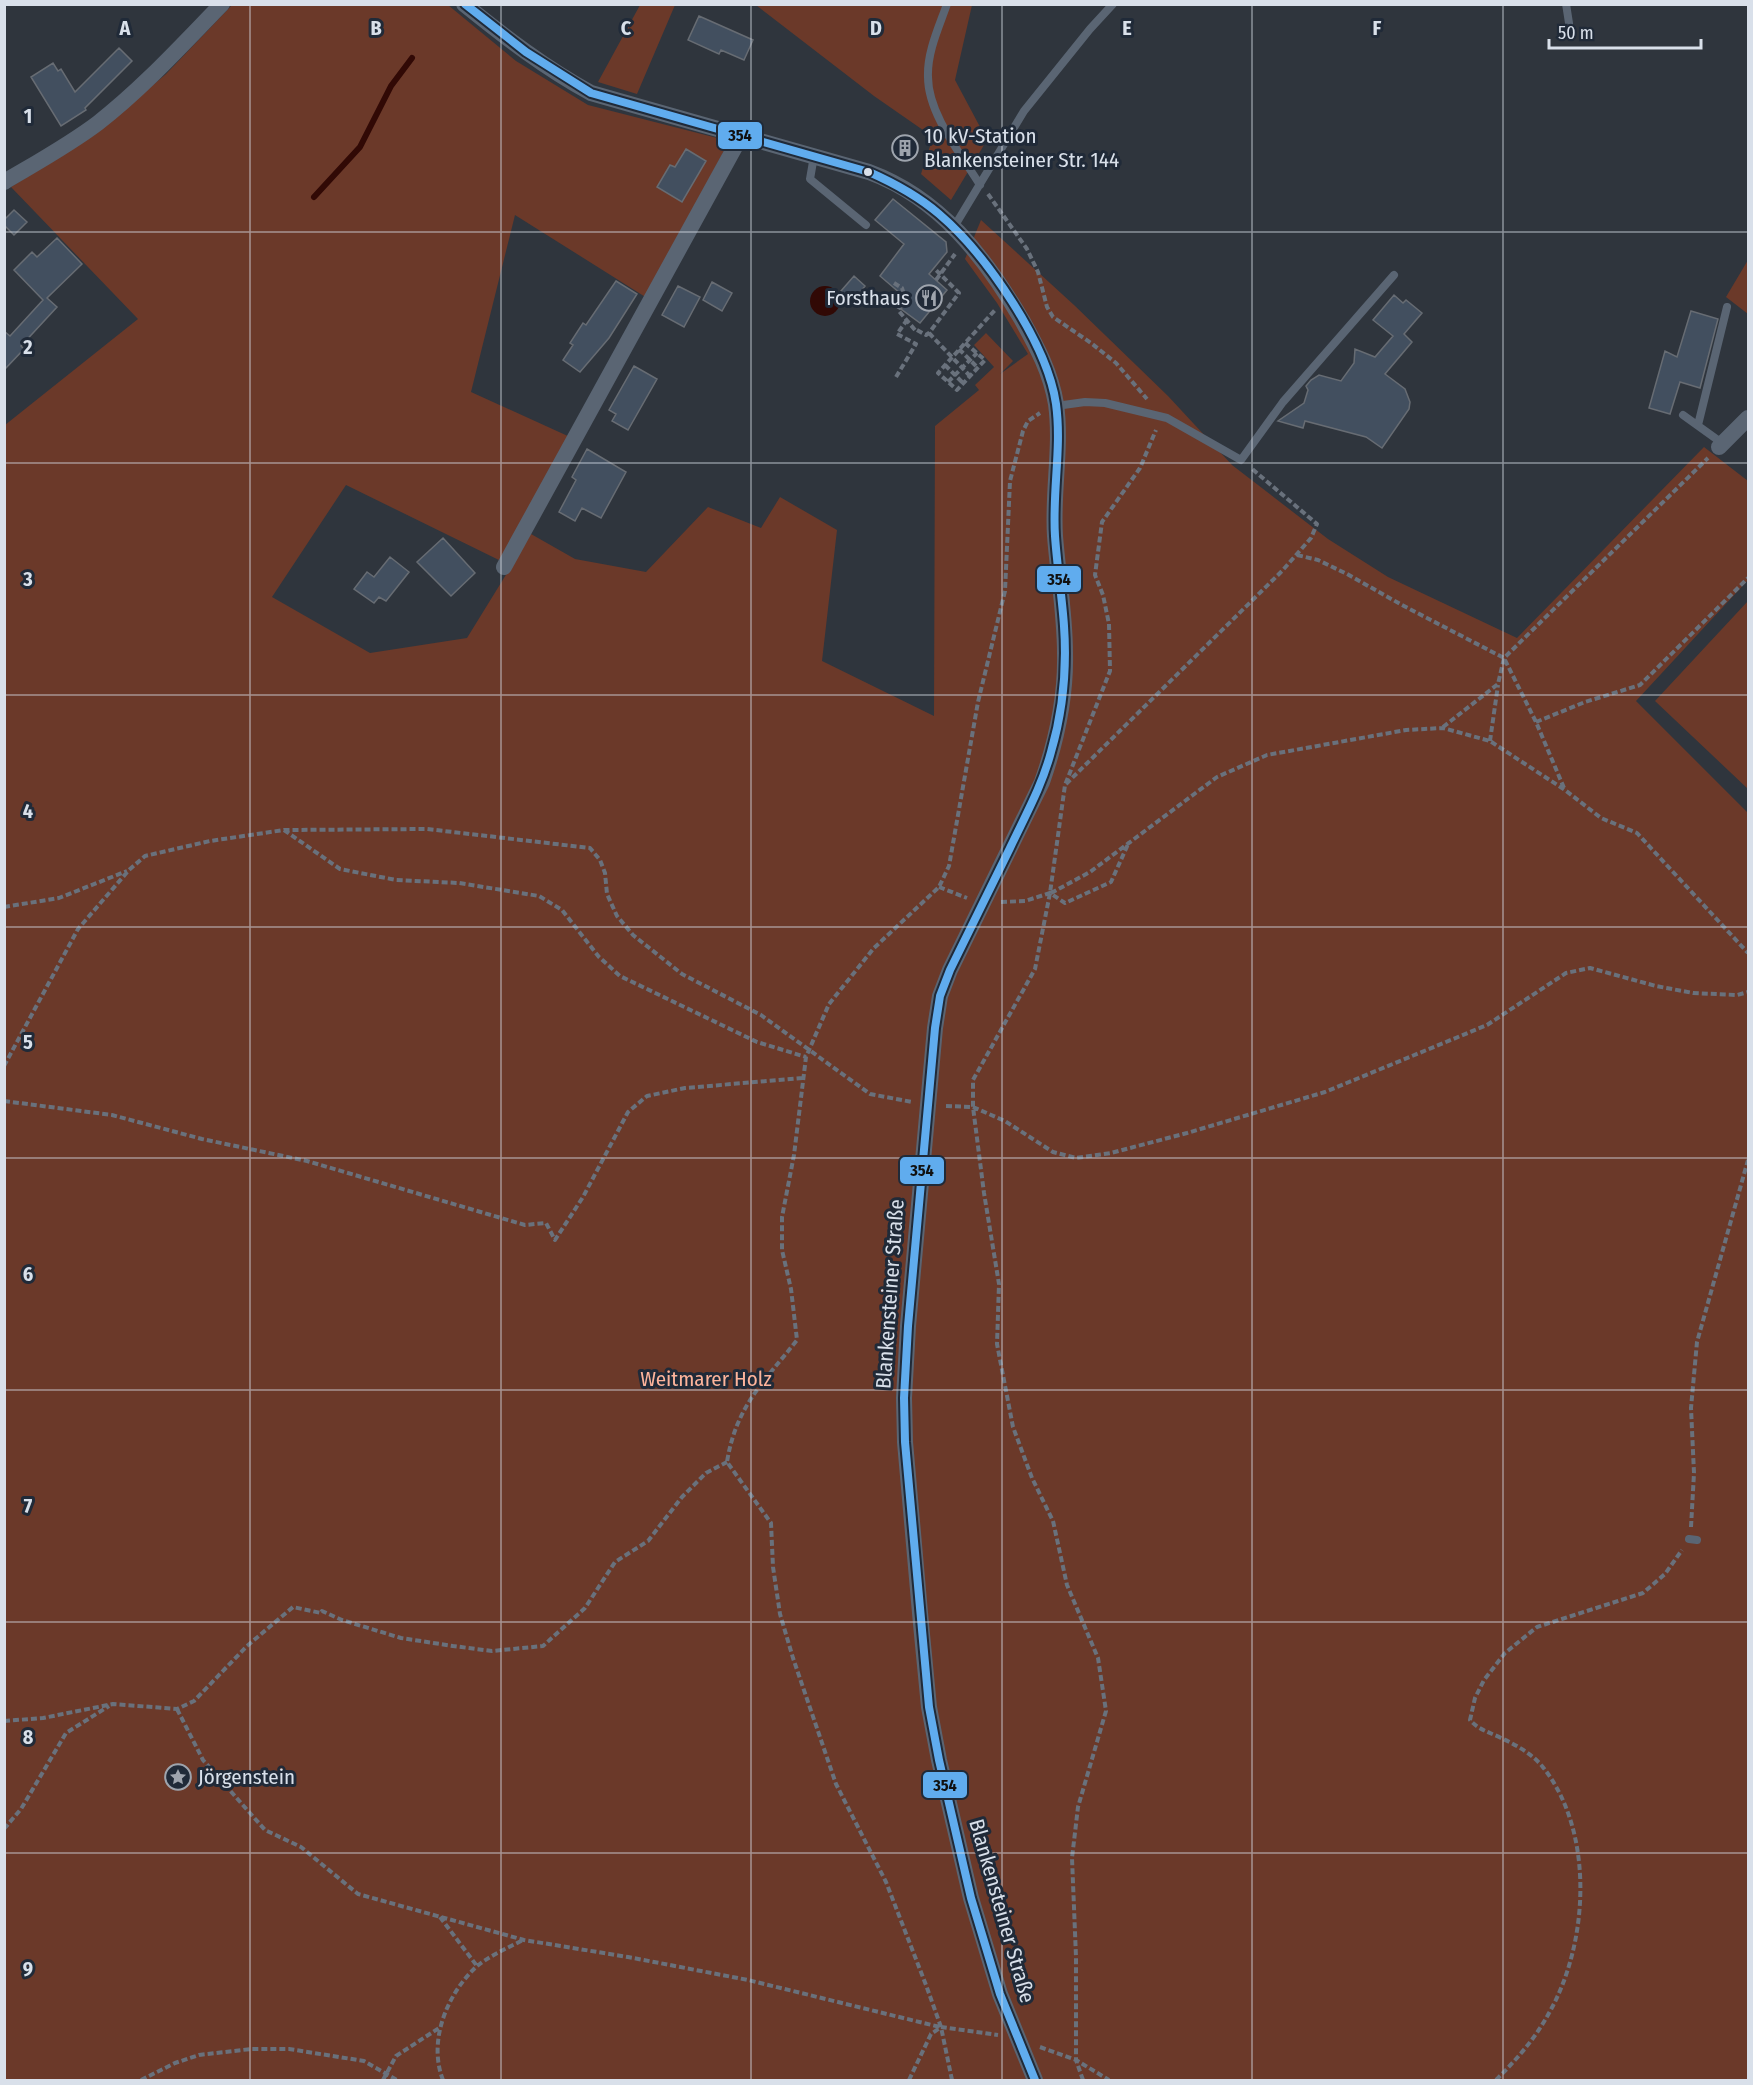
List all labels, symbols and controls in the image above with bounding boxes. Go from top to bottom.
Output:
scale bar [1549,12,1700,50]
text: A [119,16,132,40]
text: B [370,16,382,40]
text: C [621,16,632,40]
text: D [870,16,882,40]
text: E [1122,16,1132,40]
text: F [1373,16,1382,40]
text: 50 m [1558,22,1594,44]
text: 1 [24,104,32,128]
line badge: 354 [717,121,763,150]
place label: 10 kV-Station Blankensteiner Str. 144 [924,123,1119,173]
text: 354 [727,126,752,145]
building icon: 10 kV-Station Blankensteiner Str. 144 [890,133,920,163]
unlabelled marker [862,166,874,178]
restaurant icon: Forsthaus [914,283,944,313]
place label: Forsthaus [826,285,910,311]
text: 2 [22,335,33,359]
line badge: 354 [1036,565,1082,593]
text: 3 [22,567,33,591]
text: 354 [1046,570,1071,589]
text: 4 [23,799,33,823]
text: 5 [23,1030,33,1054]
line badge: 354 [899,1156,945,1185]
text: 354 [909,1161,934,1180]
street label: Blankensteiner Straße [870,1198,910,1390]
text: 6 [23,1262,33,1286]
park label: Weitmarer Holz [640,1366,772,1392]
text: 7 [24,1494,33,1518]
text: 8 [23,1725,34,1749]
place icon: Jörgenstein [163,1762,193,1792]
place label: Jörgenstein [198,1764,295,1790]
line badge: 354 [922,1771,968,1799]
text: 354 [932,1776,957,1795]
street label: Blankensteiner Straße [963,1816,1041,2006]
text: 9 [23,1957,33,1981]

